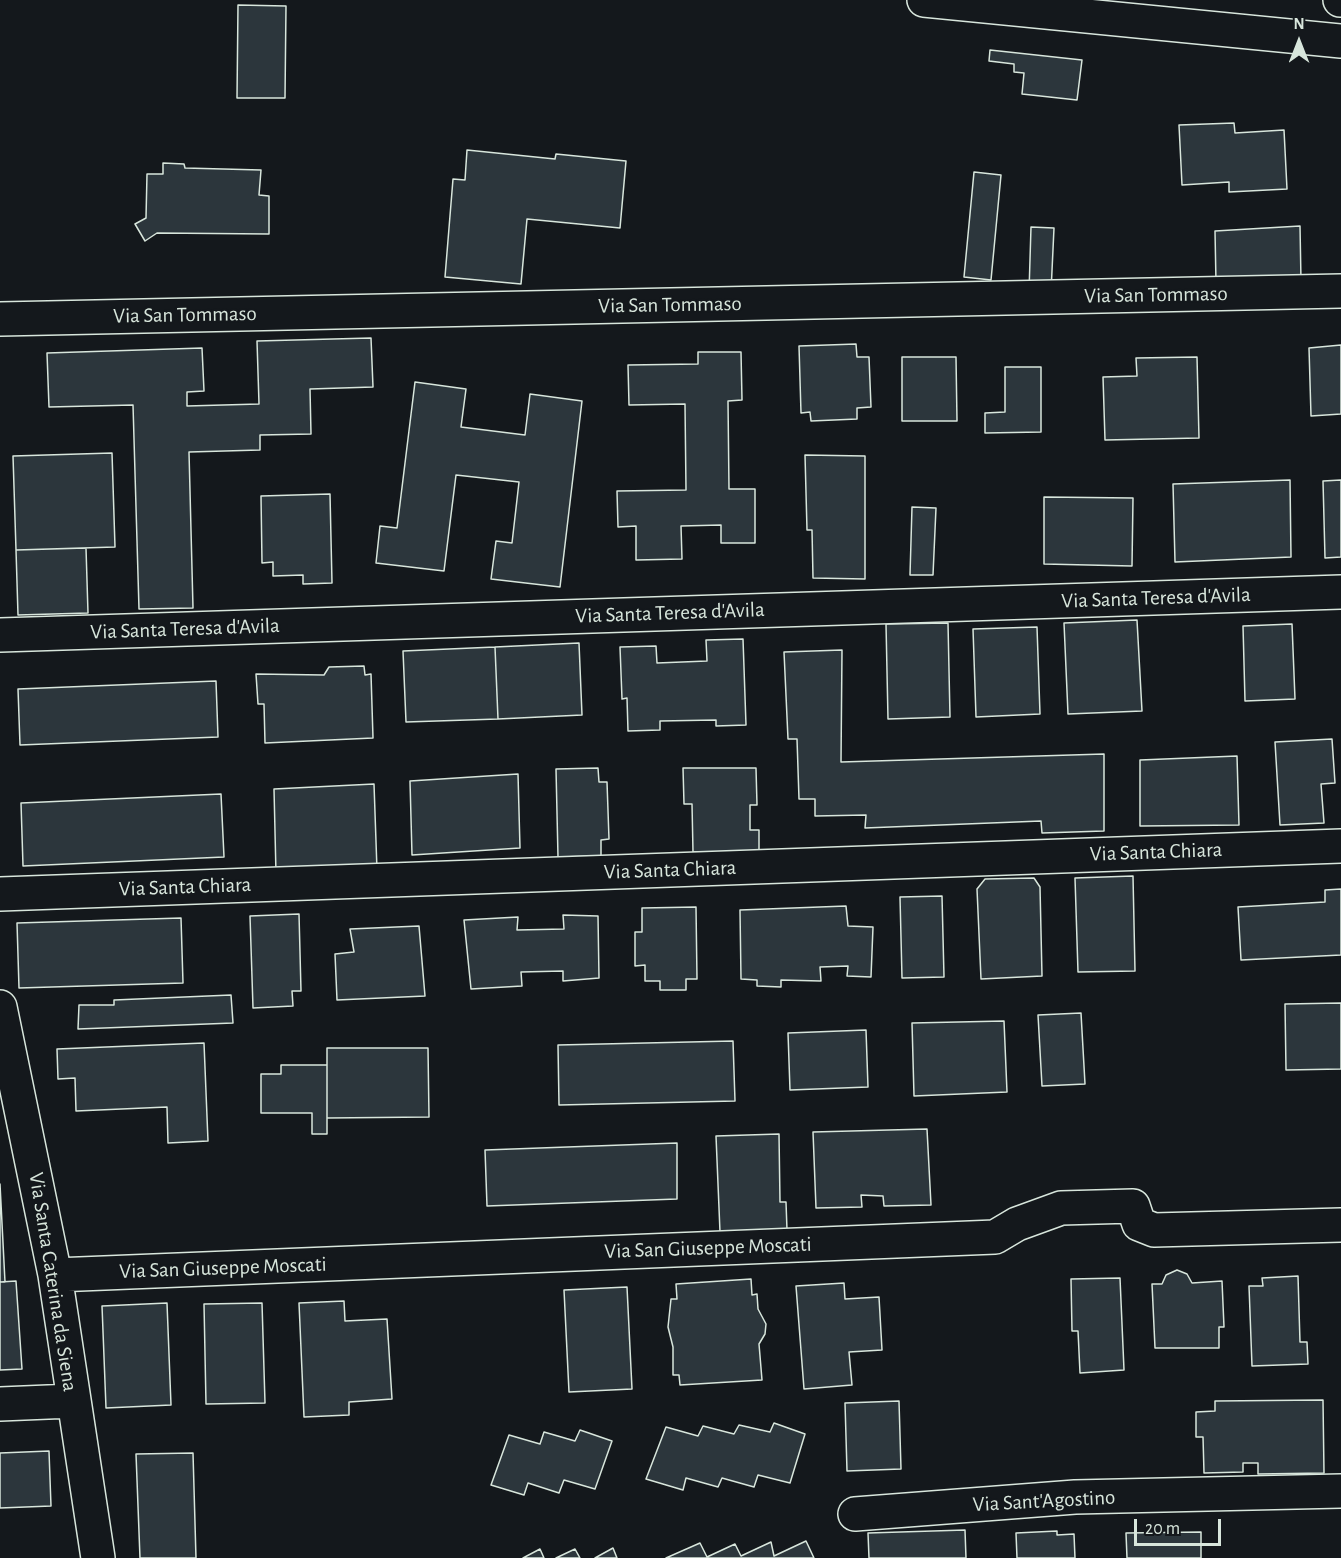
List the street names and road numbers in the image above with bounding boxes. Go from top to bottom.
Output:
street label: Via San Tommaso [1084,281,1228,309]
street label: Via San Tommaso [598,291,742,319]
street label: Via San Tommaso [113,301,257,329]
street label: Via Santa Teresa d'Avila [1061,582,1251,614]
street label: Via Santa Teresa d'Avila [575,597,765,629]
street label: Via Santa Teresa d'Avila [90,613,280,645]
street label: Via Santa Chiara [1089,837,1223,867]
street label: Via Santa Chiara [603,855,737,885]
street label: Via Santa Chiara [118,872,252,902]
street label: Via Santa Caterina da Siena [23,1171,83,1393]
street label: Via San Giuseppe Moscati [604,1232,812,1264]
street label: Via San Giuseppe Moscati [119,1252,327,1284]
street label: Via Sant'Agostino [972,1485,1116,1517]

